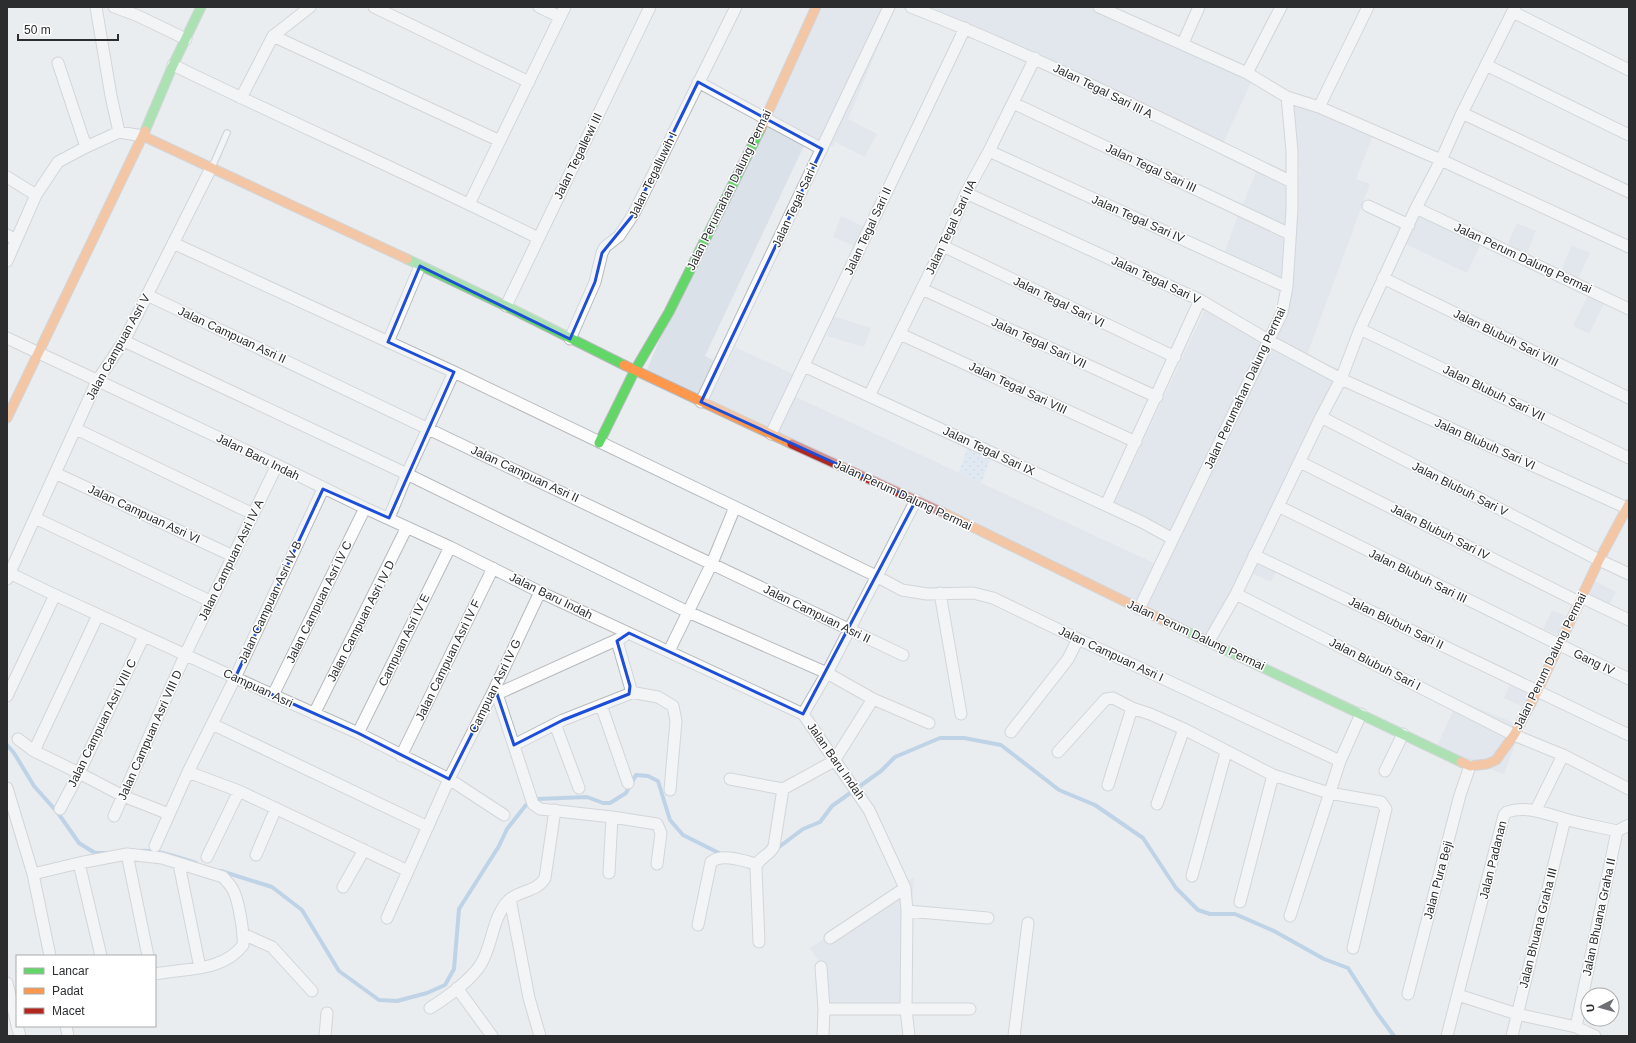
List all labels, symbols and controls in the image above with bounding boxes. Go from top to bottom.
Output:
scale bar [18,16,118,42]
text: 50 m [24,23,51,37]
street label: Jalan Tegal Sari III A [1051,61,1155,121]
street label: Jalan Perumahan Dalung Permai [684,107,774,273]
street label: Jalan Tegallewi III [551,110,605,202]
street label: Jalan Tegalluwih I [626,129,680,221]
street label: Jalan Tegal Sari III [1103,141,1199,195]
street label: Jalan Tegal Sari I [769,160,821,250]
street label: Jalan Tegal Sari IIA [923,177,979,277]
street label: Jalan Tegal Sari II [842,185,894,277]
street label: Jalan Tegal Sari IV [1090,192,1186,246]
street label: Jalan Perum Dalung Permai [1452,220,1594,296]
street label: Jalan Tegal Sari V [1109,253,1203,307]
street label: Jalan Tegal Sari VI [1011,274,1107,330]
street label: Jalan Campuan Asri V [83,292,153,402]
street label: Jalan Campuan Asri II [176,304,288,366]
street label: Jalan Perumahan Dalung Permai [1201,305,1289,471]
street label: Jalan Blubuh Sari VIII [1451,306,1561,370]
street label: Jalan Tegal Sari VII [989,315,1089,371]
street label: Jalan Tegal Sari VIII [967,359,1069,417]
street label: Jalan Blubuh Sari VII [1441,362,1547,424]
street label: Jalan Blubuh Sari VI [1432,415,1538,473]
street label: Jalan Tegal Sari IX [941,424,1037,478]
street label: Jalan Baru Indah [214,431,302,483]
street label: Jalan Campuan Asri II [469,443,581,505]
street label: Jalan Perum Dalung Permai [832,457,974,533]
street label: Jalan Blubuh Sari V [1410,459,1510,519]
street label: Jalan Campuan Asri VI [86,482,202,546]
street label: Jalan Campuan Asri IV A [196,497,266,623]
street label: Jalan Blubuh Sari IV [1388,501,1492,563]
street label: Jalan Campuan Asri IV C [283,538,355,665]
street label: Jalan Campuan Asri IV B [235,539,305,665]
street label: Jalan Blubuh Sari III [1367,546,1469,606]
street label: Jalan Campuan Asri IV D [324,558,398,684]
street label: Jalan Baru Indah [507,570,595,622]
street label: Jalan Campuan Asri II [761,582,873,646]
street label: Jalan Perum Dalung Permai [1511,590,1589,732]
street label: Campuan Asri IV E [375,591,433,689]
street label: Jalan Blubuh Sari II [1346,594,1446,652]
street label: Jalan Campuan Asri IV F [413,597,483,723]
street label: Jalan Perum Dalung Permai [1125,597,1267,673]
street label: Jalan Campuan Asri I [1056,624,1166,684]
street label: Jalan Blubuh Sari I [1327,635,1423,693]
street label: Campuan Asri IV G [466,637,524,735]
street label: Gang IV [1571,646,1617,678]
street label: Jalan Campuan Asri VIII C [65,656,139,789]
street label: Campuan Asri [221,666,295,710]
street label: Jalan Campuan Asri VIII D [115,668,185,802]
street label: Jalan Baru Indah [804,720,868,802]
street label: Jalan Padanan [1477,819,1509,901]
street label: Jalan Pura Beji [1421,839,1455,921]
street label: Jalan Bhuana Graha II [1580,857,1618,977]
street label: Jalan Bhuana Graha III [1516,866,1560,990]
legend [16,955,156,1027]
text: Lancar [52,964,89,978]
text: Padat [52,984,84,998]
north arrow [1580,987,1620,1027]
text: U [1584,1003,1596,1013]
text: Macet [52,1004,85,1018]

